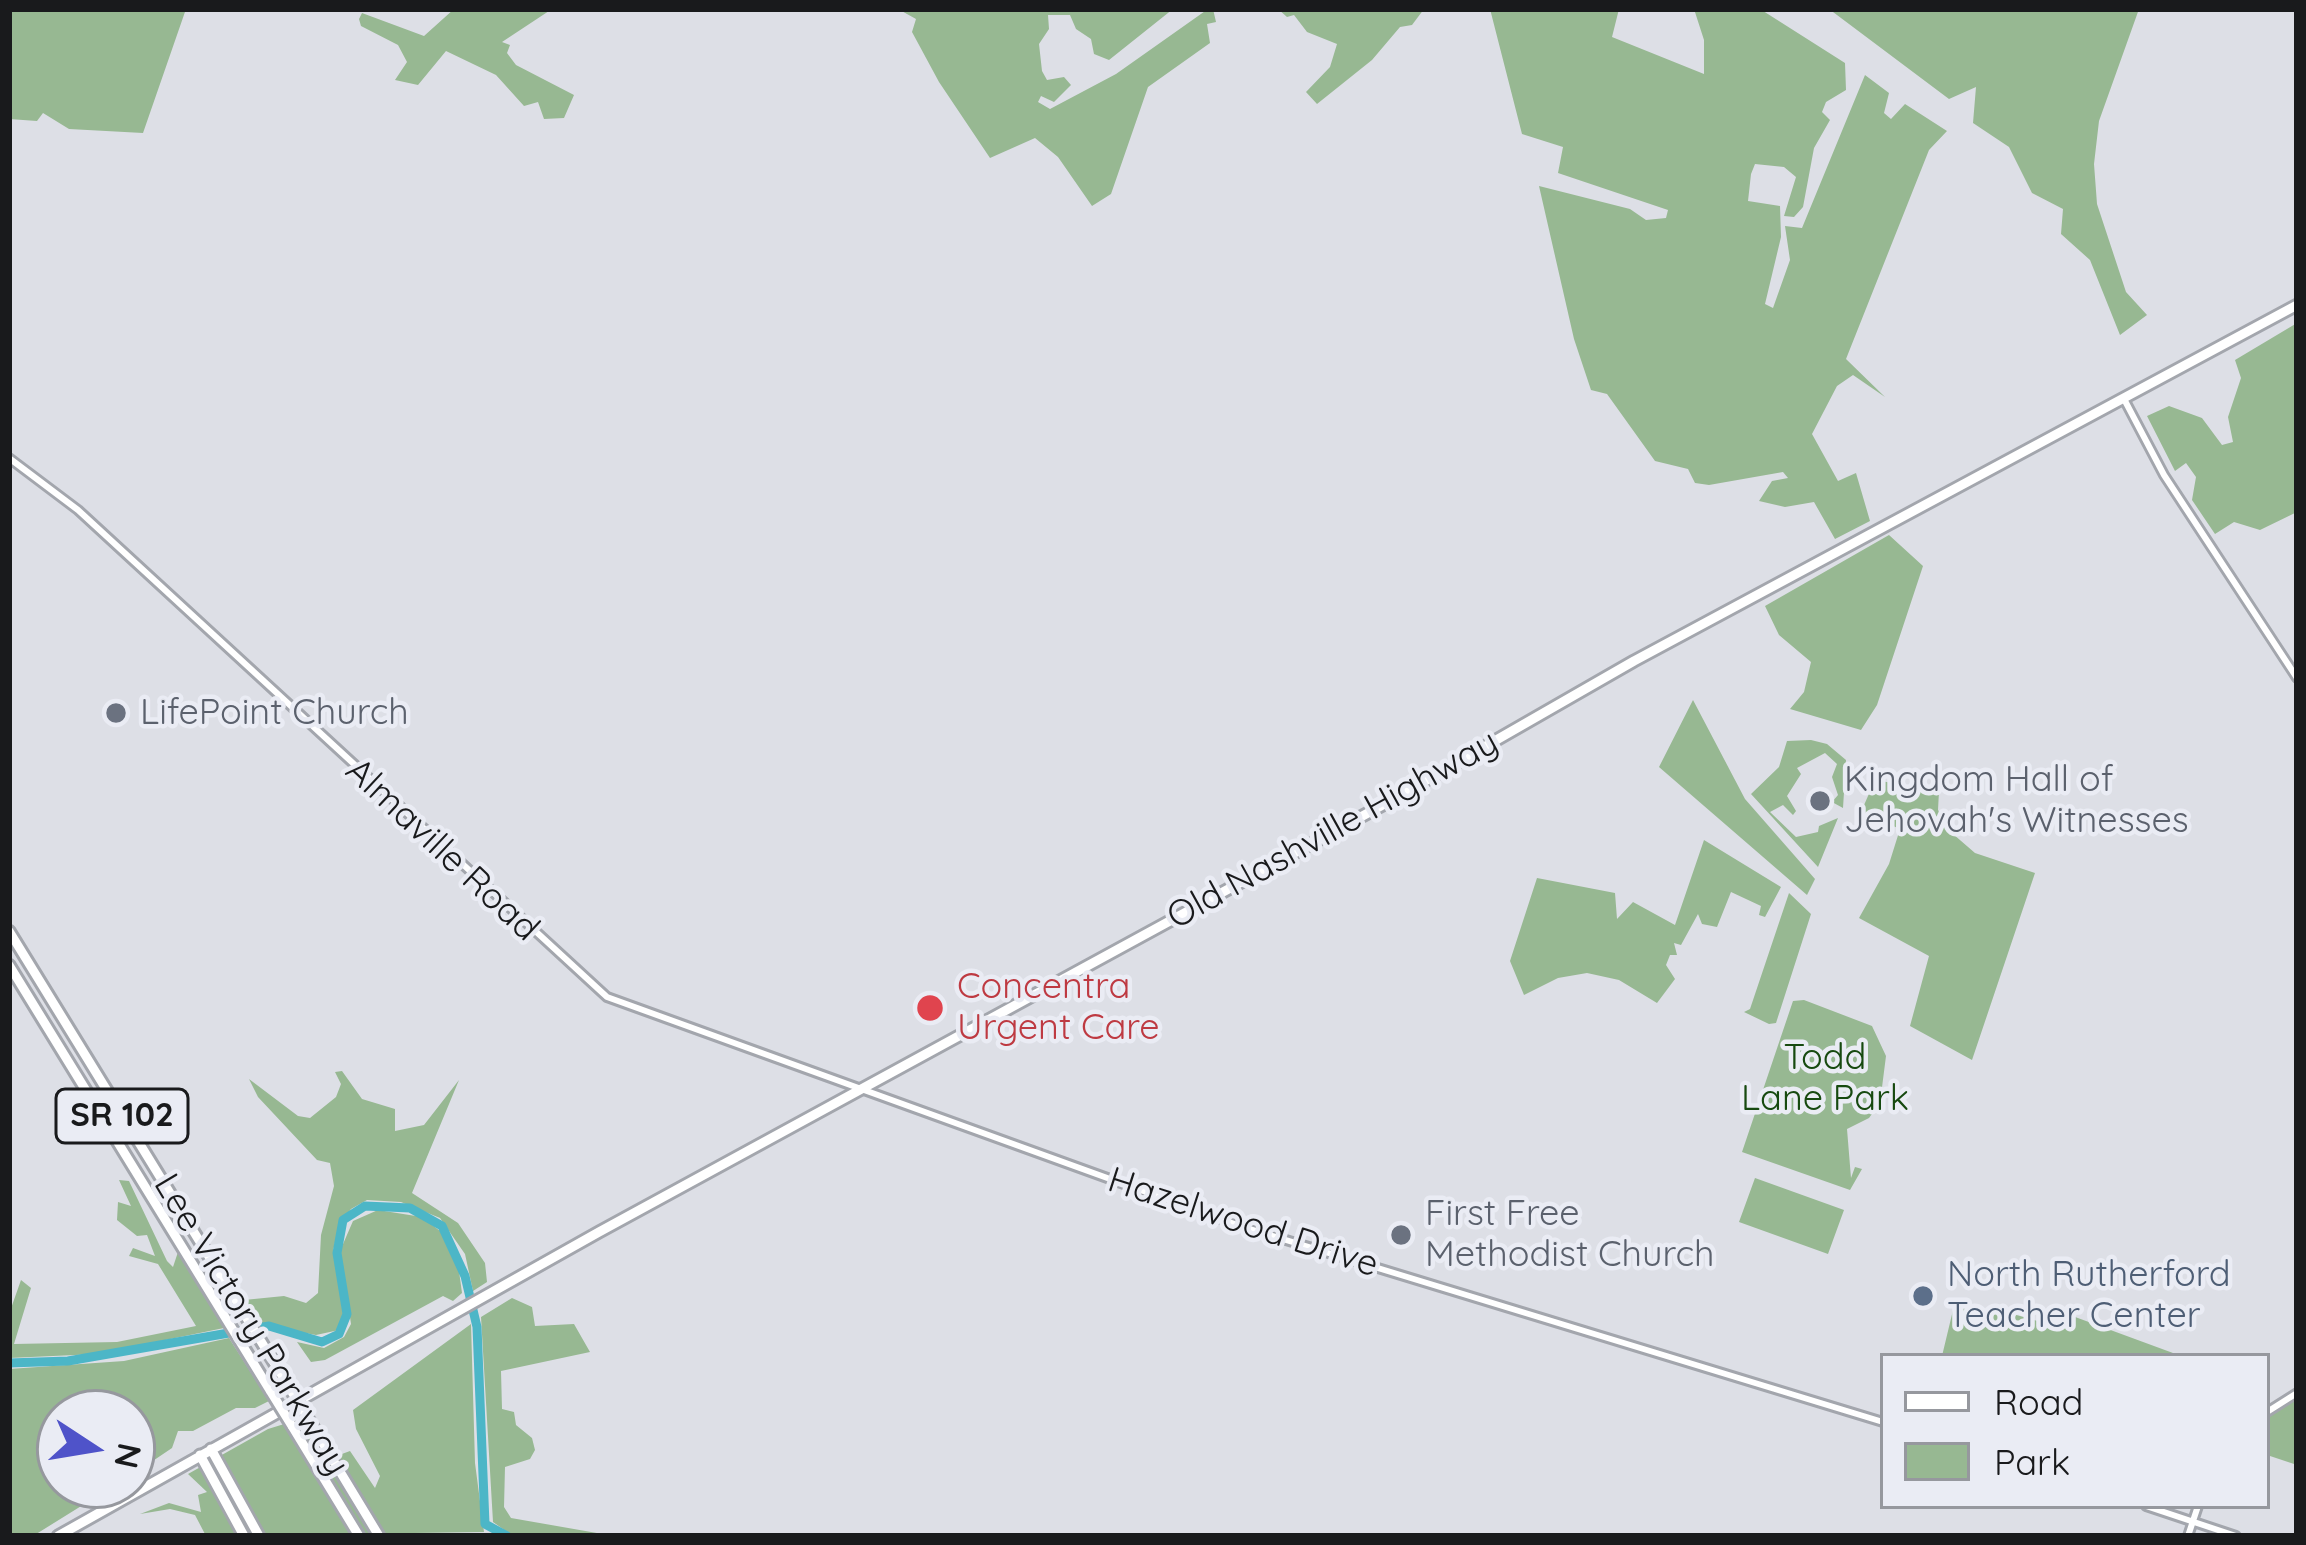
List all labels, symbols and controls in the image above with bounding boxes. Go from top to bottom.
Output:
place label: LifePoint Church [140,691,409,735]
marker: LifePoint Church [103,700,129,726]
street label: Old Nashville Highway [1160,721,1506,939]
street label: Almaville Road [337,750,547,950]
place label: Kingdom Hall of Jehovah's Witnesses [1844,758,2189,843]
marker: Kingdom Hall of Jehovah's Witnesses [1807,788,1833,814]
place label: Concentra Urgent Care [957,965,1160,1050]
marker: Concentra Urgent Care [914,992,946,1024]
park label: Todd Lane Park [1741,1036,1909,1121]
road number: SR 102 [56,1089,188,1143]
street label: Hazelwood Drive [1102,1159,1384,1287]
street label: Lee Victory Parkway [144,1167,358,1483]
place label: First Free Methodist Church [1425,1192,1715,1277]
marker: First Free Methodist Church [1388,1222,1414,1248]
place label: North Rutherford Teacher Center [1947,1253,2231,1338]
marker: North Rutherford Teacher Center [1910,1283,1936,1309]
legend [1880,1353,2270,1509]
text: Road [1994,1379,2083,1424]
north arrow [36,1389,156,1509]
text: Park [1994,1439,2070,1484]
text: N [106,1440,151,1472]

